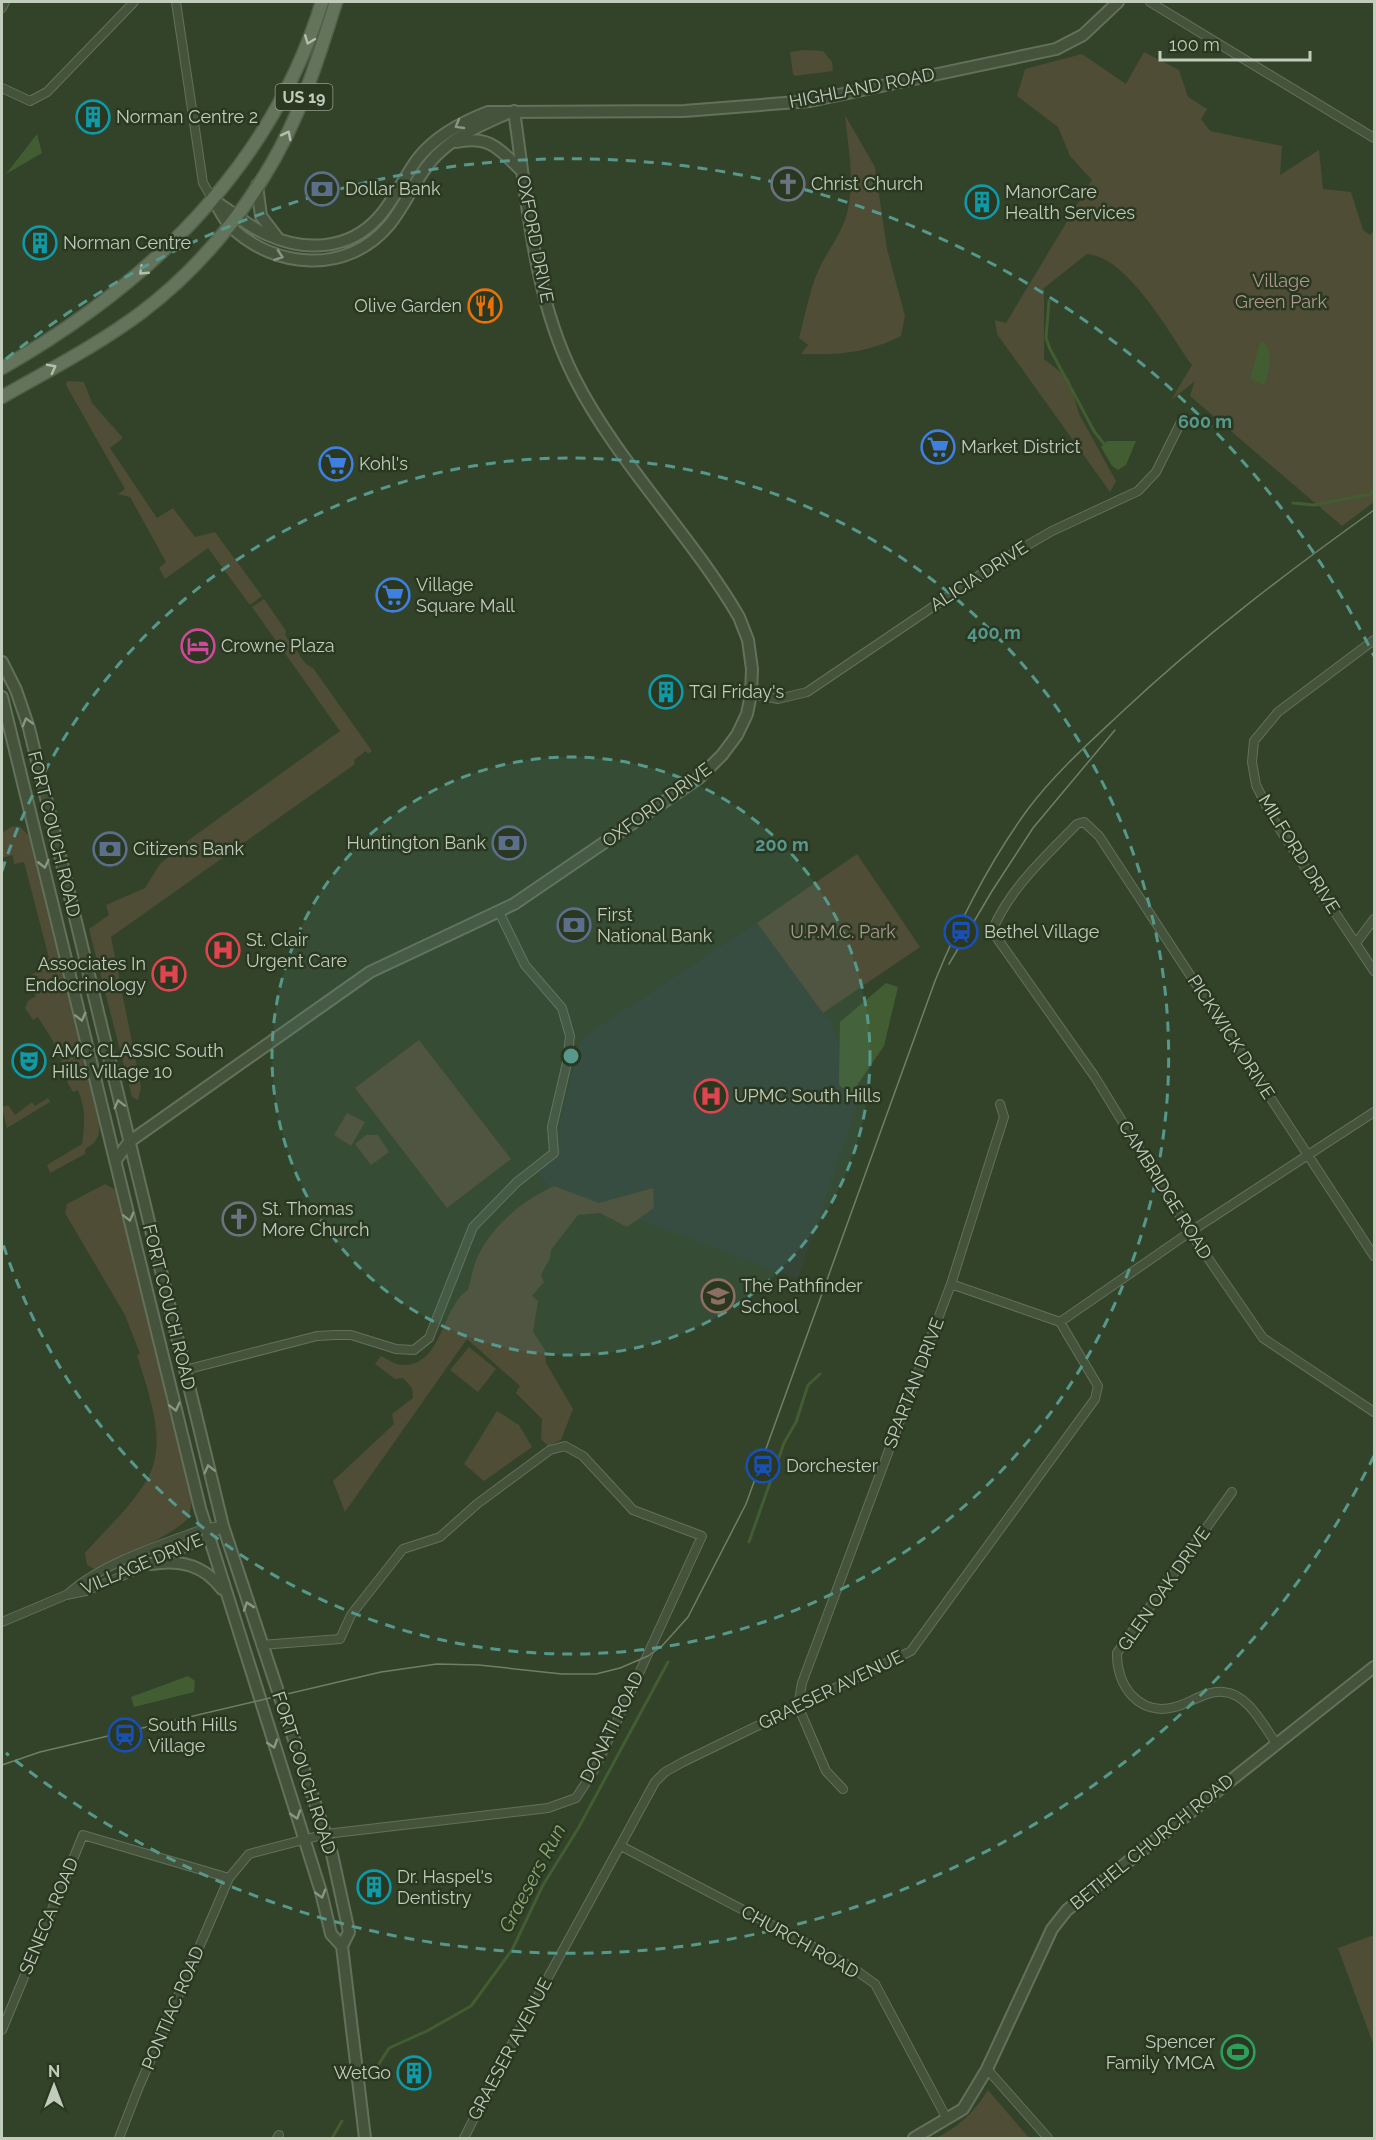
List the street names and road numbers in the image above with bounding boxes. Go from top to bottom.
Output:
street label: HIGHLAND ROAD [787,63,937,112]
road number: US 19 [276,84,332,110]
street label: OXFORD DRIVE [513,173,558,305]
street label: ALICIA DRIVE [926,536,1032,615]
street label: FORT COUCH ROAD [24,749,85,919]
street label: OXFORD DRIVE [598,758,715,851]
street label: MILFORD DRIVE [1254,790,1344,917]
street label: PICKWICK DRIVE [1184,971,1279,1103]
street label: CAMBRIDGE ROAD [1114,1117,1217,1263]
street label: FORT COUCH ROAD [139,1222,200,1392]
street label: SPARTAN DRIVE [879,1315,948,1451]
street label: GLEN OAK DRIVE [1113,1523,1214,1655]
street label: VILLAGE DRIVE [78,1528,206,1599]
street label: GRAESER AVENUE [755,1645,906,1734]
street label: DONATI ROAD [576,1668,648,1786]
street label: FORT COUCH ROAD [268,1689,341,1857]
street label: BETHEL CHURCH ROAD [1066,1769,1238,1914]
street label: SENECA ROAD [15,1854,83,1977]
street label: CHURCH ROAD [738,1901,863,1983]
street label: PONTIAC ROAD [137,1943,208,2073]
street label: GRAESER AVENUE [463,1974,556,2123]

